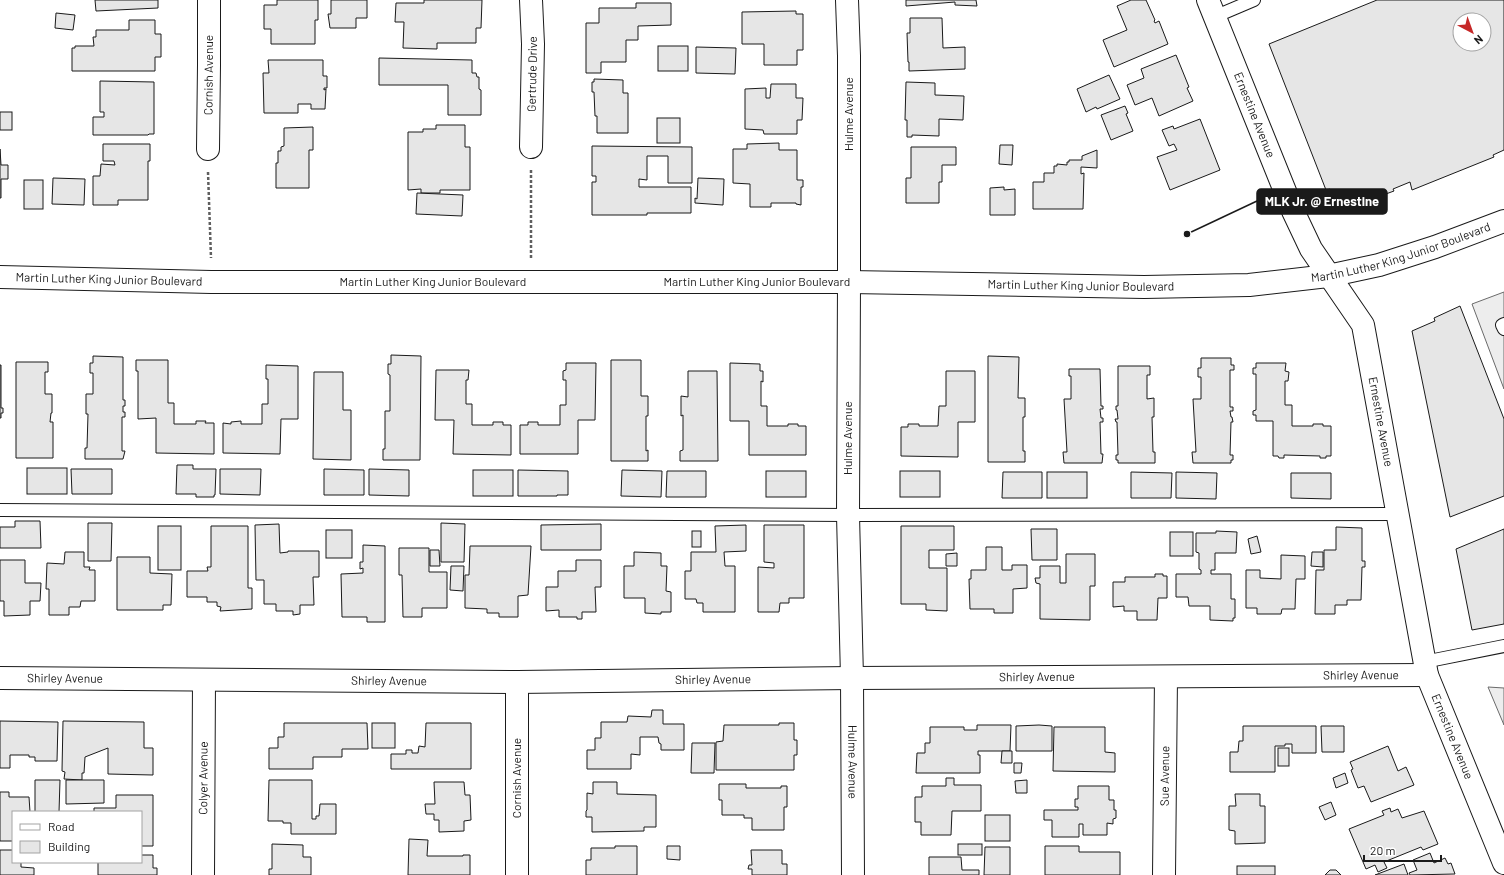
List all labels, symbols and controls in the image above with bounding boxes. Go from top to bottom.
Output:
north arrow [1452,12,1492,52]
text: N [1472,33,1486,47]
street label: Cornish Avenue [200,35,215,115]
street label: Gertrude Drive [524,36,539,112]
street label: Ernestine Avenue [1232,70,1279,159]
street label: Hulme Avenue [841,77,855,151]
callout: MLK Jr. @ Ernestine [1257,189,1387,214]
text: MLK Jr. @ Ernestine [1265,193,1379,209]
street label: Martin Luther King Junior Boulevard [1310,219,1492,284]
street label: Martin Luther King Junior Boulevard [15,269,203,288]
street label: Martin Luther King Junior Boulevard [340,274,526,288]
street label: Martin Luther King Junior Boulevard [664,274,850,288]
street label: Martin Luther King Junior Boulevard [987,276,1174,293]
street label: Ernestine Avenue [1367,376,1397,468]
street label: Hulme Avenue [840,401,854,475]
street label: Shirley Avenue [1323,667,1399,682]
street label: Shirley Avenue [999,669,1075,683]
street label: Shirley Avenue [27,670,103,685]
street label: Shirley Avenue [675,671,751,686]
street label: Shirley Avenue [351,673,427,687]
street label: Ernestine Avenue [1429,692,1477,781]
street label: Hulme Avenue [846,725,861,799]
street label: Cornish Avenue [509,738,523,818]
street label: Colyer Avenue [195,741,210,815]
street label: Sue Avenue [1157,746,1171,806]
legend [12,811,142,863]
text: Road [48,819,75,833]
scale bar [1364,837,1441,863]
text: Building [48,839,90,853]
text: 20 m [1370,843,1396,857]

